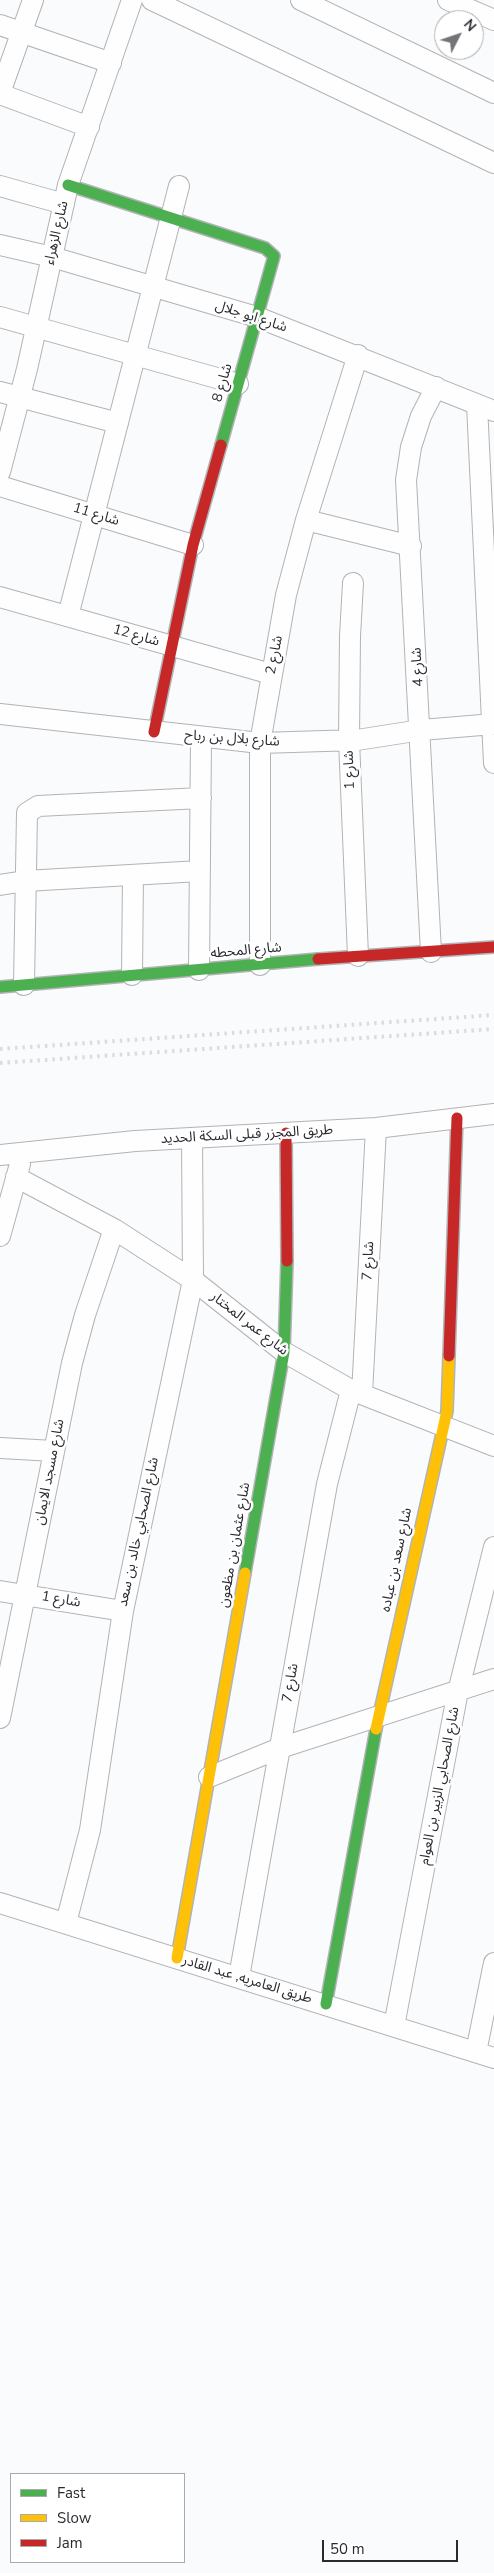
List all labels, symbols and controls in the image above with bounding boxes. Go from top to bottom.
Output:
north arrow [434,10,484,60]
text: N [459,15,481,36]
street label: شارع الزهراء [41,199,73,267]
street label: شارع ابو جلال [213,297,289,337]
street label: شارع 8 [210,362,236,404]
street label: شارع 11 [71,500,121,530]
street label: شارع 12 [111,621,161,651]
street label: شارع 2 [263,634,287,676]
street label: شارع 4 [409,647,427,687]
street label: شارع بلال بن رباح [184,727,280,751]
street label: شارع 1 [341,750,359,790]
street label: شارع المحطه [210,940,282,962]
street label: طريق المجزر قبلى السكة الحديد [160,1122,334,1148]
street label: شارع 7 [360,1241,378,1281]
street label: شارع عمر المختار [207,1289,291,1359]
street label: شارع مسجد الايمان [31,1418,69,1526]
street label: شارع الصحابي خالد بن سعد [115,1456,163,1608]
street label: شارع عثمان بن مظعون [216,1481,254,1609]
street label: شارع سعد بن عباده [378,1506,416,1614]
street label: شارع 1 [40,1588,82,1612]
street label: شارع 7 [279,1662,303,1704]
street label: شارع الصحابي الزبير بن العوام [416,1706,464,1866]
street label: طريق العامريه, عبد القادر [180,1952,314,2008]
legend [10,2473,185,2563]
text: Fast [57,2483,85,2503]
text: Slow [57,2508,91,2528]
scale bar [324,2530,460,2562]
text: Jam [57,2533,83,2553]
text: 50 m [330,2539,365,2559]

